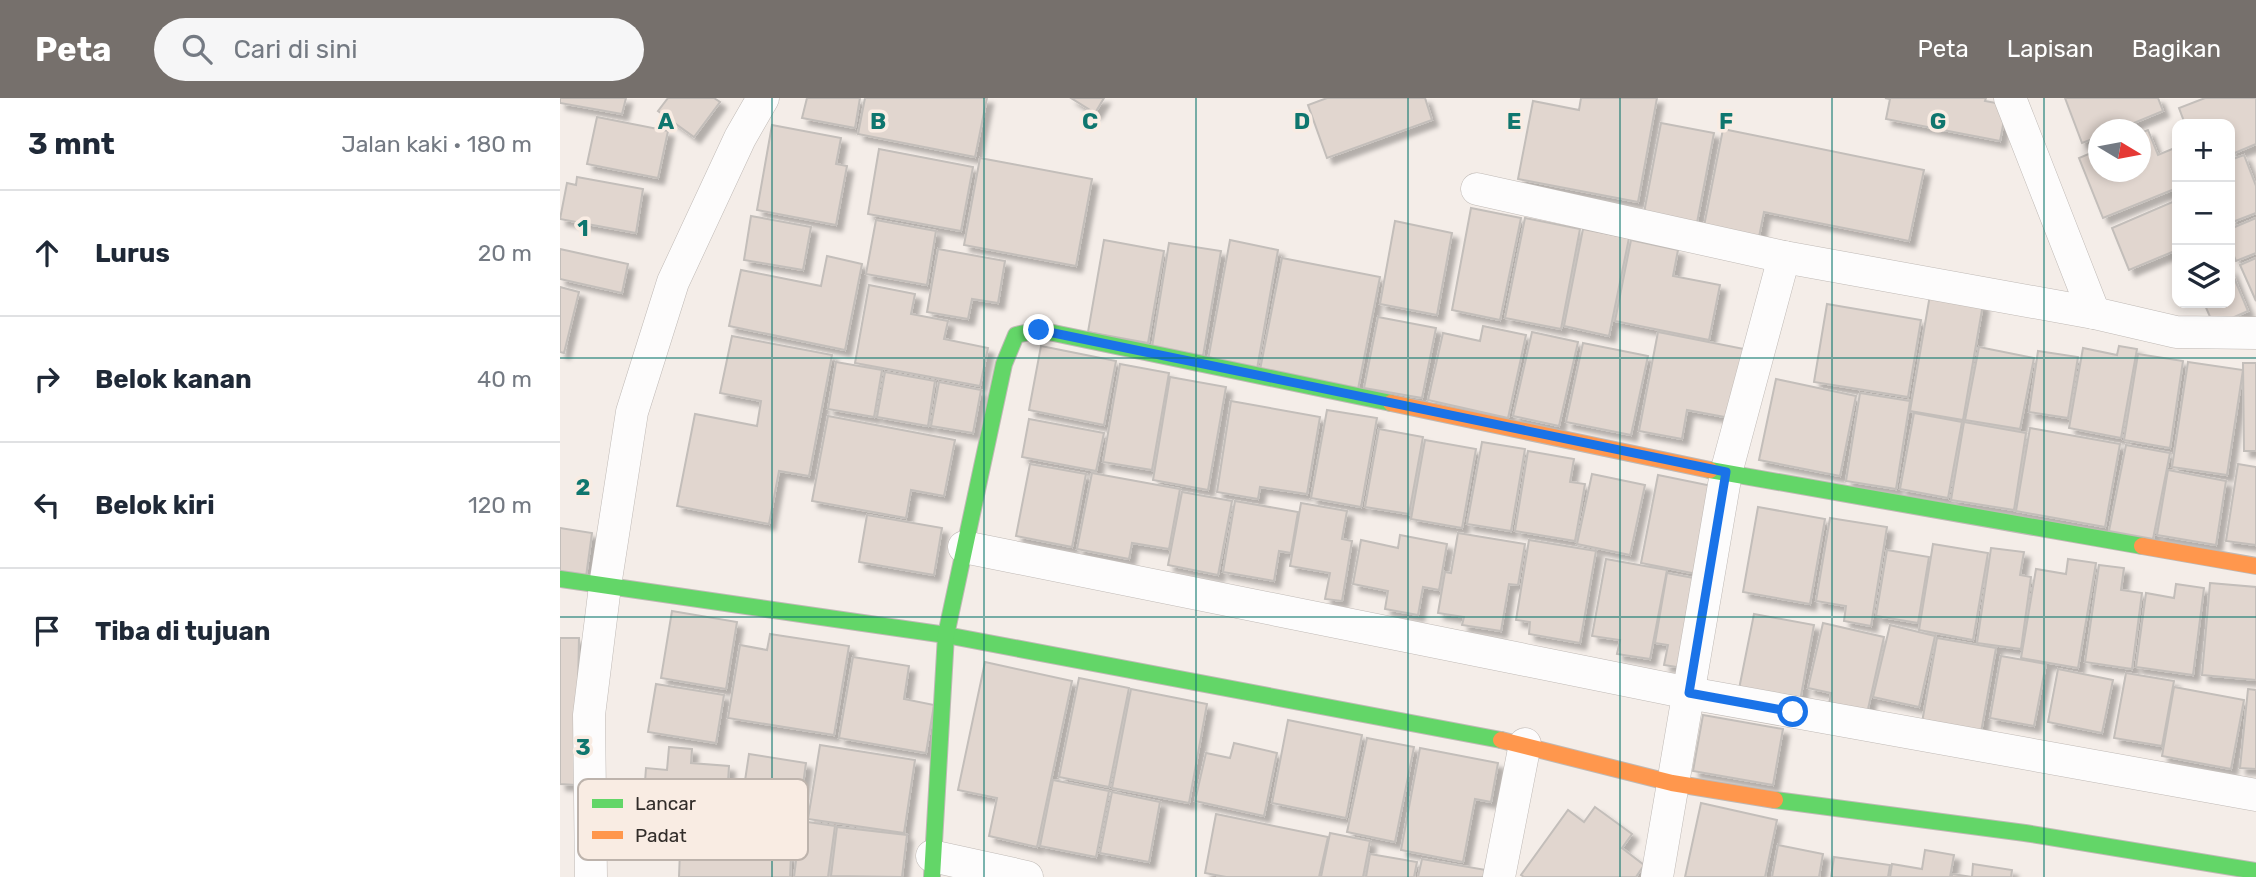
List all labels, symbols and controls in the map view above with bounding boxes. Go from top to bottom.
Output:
search box [154,18,644,81]
text: Peta [35,30,112,69]
icon: search [178,30,216,68]
text: Cari di sini [234,34,357,65]
text: Peta [1917,35,1969,63]
text: Lapisan [2007,35,2094,63]
text: Bagikan [2132,35,2221,63]
text: A [658,107,675,135]
text: B [870,107,886,135]
text: C [1082,107,1098,135]
text: D [1294,107,1310,135]
text: E [1507,107,1521,135]
text: F [1719,107,1733,135]
text: G [1930,107,1946,135]
north arrow [2088,119,2151,182]
map controls [2172,119,2235,308]
button: + [2172,119,2235,182]
text: 3 mnt [28,126,115,162]
text: Jalan kaki · 180 m [341,130,532,158]
button: − [2172,182,2235,245]
text: 1 [577,214,589,242]
icon: ahead [28,234,66,272]
text: Lurus [95,238,170,269]
text: 20 m [478,239,532,267]
button: layers [2172,245,2235,308]
route end [1023,314,1054,345]
icon: right [28,360,66,398]
text: Belok kanan [95,364,252,395]
text: 40 m [477,365,532,393]
text: 2 [576,473,590,501]
icon: left [28,486,66,524]
text: Belok kiri [95,490,215,521]
text: 120 m [468,491,532,519]
icon: arrive [28,612,66,650]
text: Tiba di tujuan [95,616,270,647]
route start [1777,696,1808,727]
text: 3 [575,733,591,761]
legend [578,779,808,860]
text: Lancar [635,792,697,815]
text: Padat [635,824,687,847]

